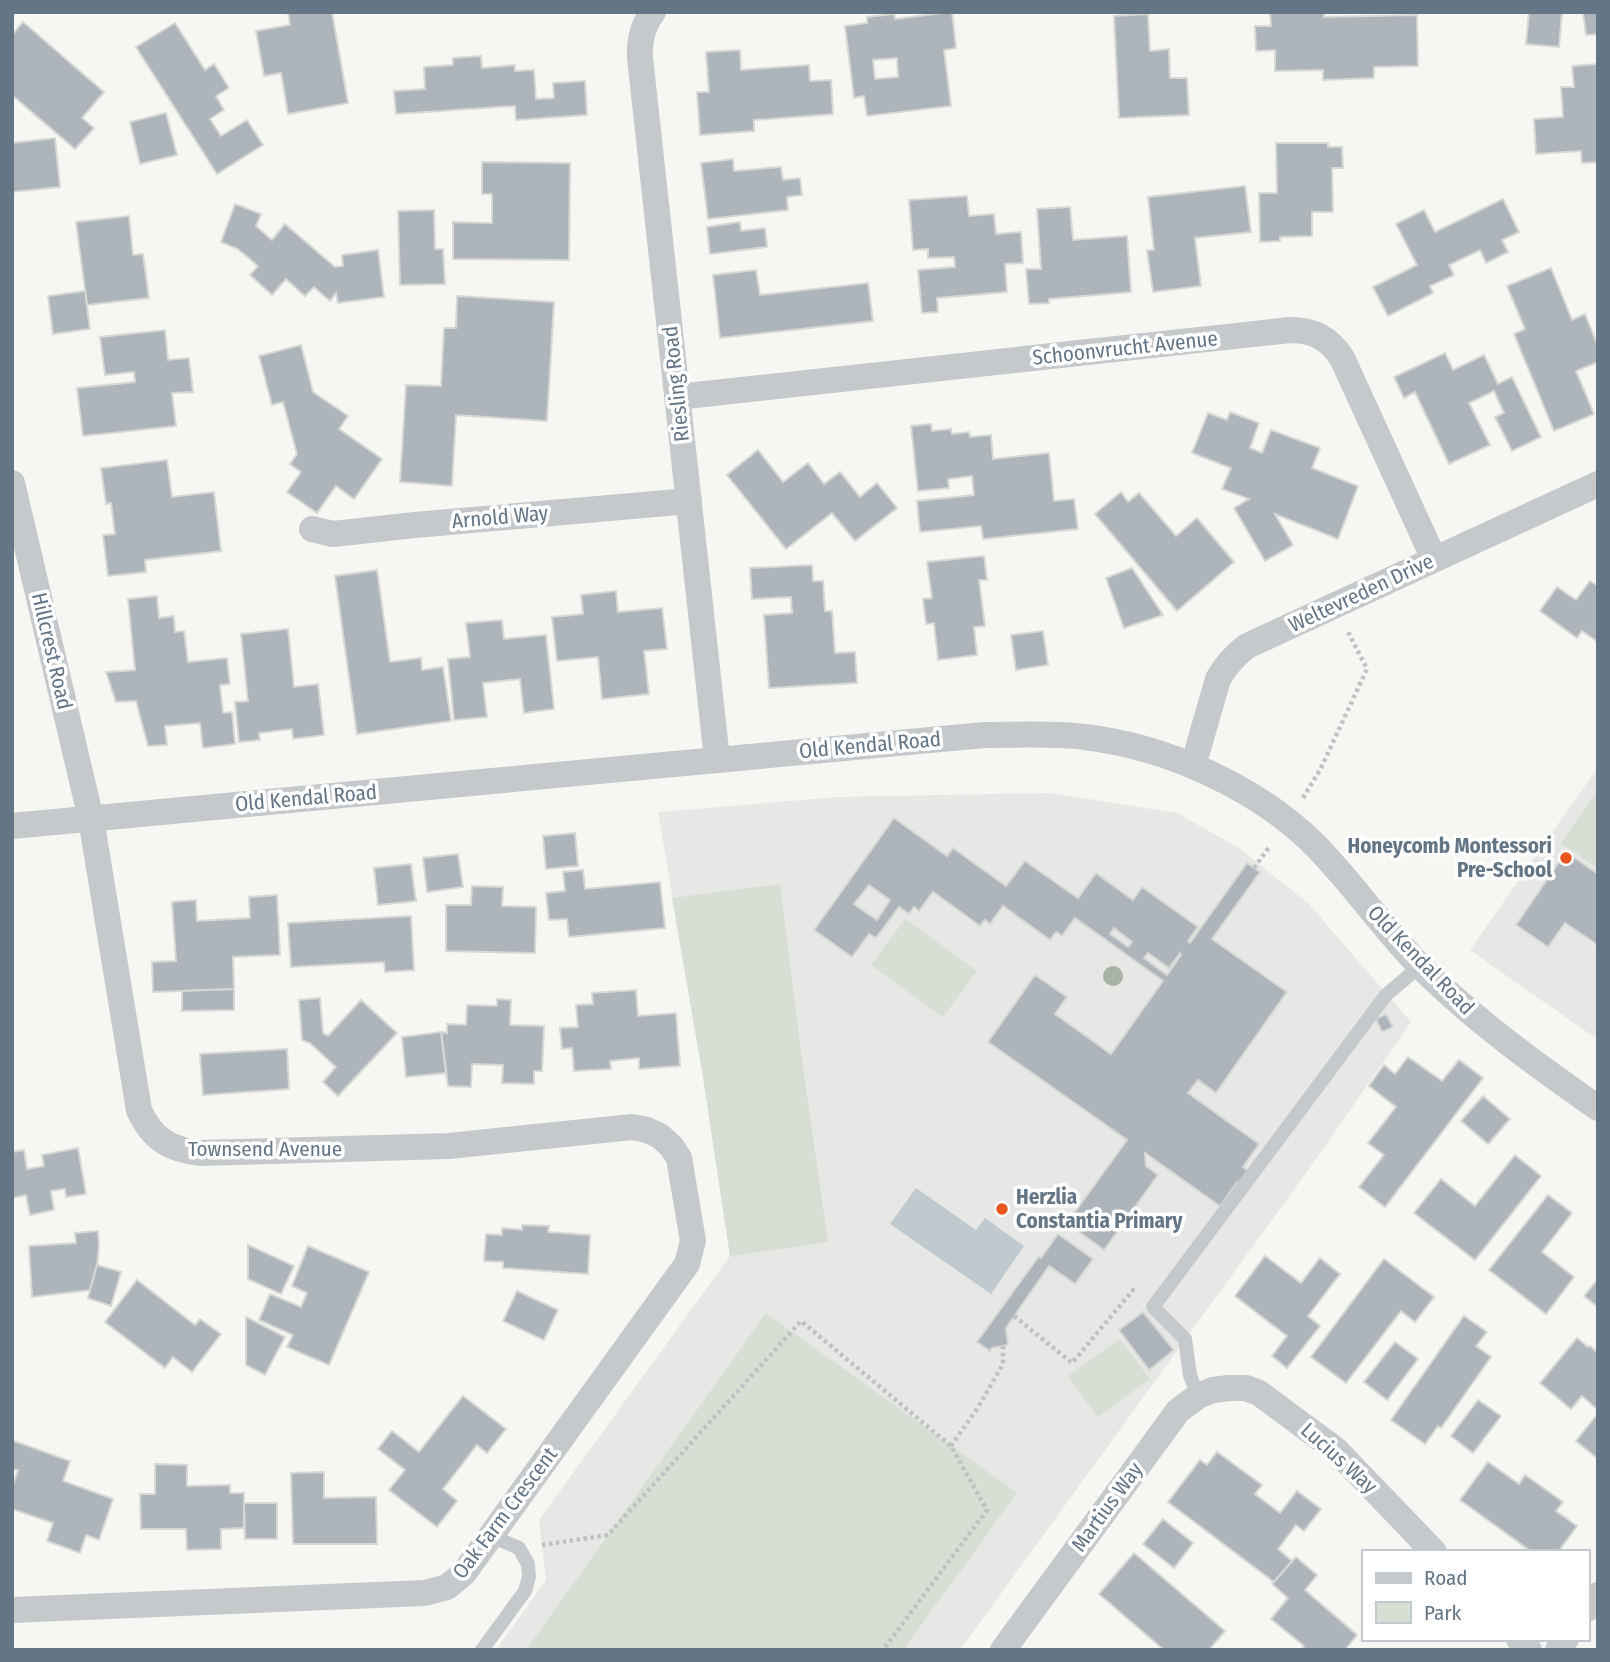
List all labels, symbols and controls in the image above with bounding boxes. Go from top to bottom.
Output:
street label: Riesling Road [657,325,695,443]
street label: Schoonvrucht Avenue [1031,325,1219,371]
street label: Arnold Way [451,500,550,534]
street label: Weltevreden Drive [1284,548,1438,638]
street label: Hillcrest Road [26,590,78,712]
street label: Old Kendal Road [798,726,942,764]
street label: Old Kendal Road [234,779,378,817]
place label: Honeycomb Montessori Pre-School [1348,833,1552,883]
marker: Honeycomb Montessori Pre-School [1558,850,1574,866]
street label: Old Kendal Road [1362,900,1480,1020]
street label: Townsend Avenue [188,1136,342,1162]
place label: Herzlia Constantia Primary [1016,1184,1184,1234]
marker: Herzlia Constantia Primary [994,1201,1010,1217]
street label: Lucius Way [1296,1417,1383,1499]
street label: Oak Farm Crescent [447,1442,563,1584]
street label: Martius Way [1066,1457,1148,1557]
legend [1362,1550,1589,1641]
text: Road [1424,1565,1468,1591]
text: Park [1424,1600,1462,1626]

